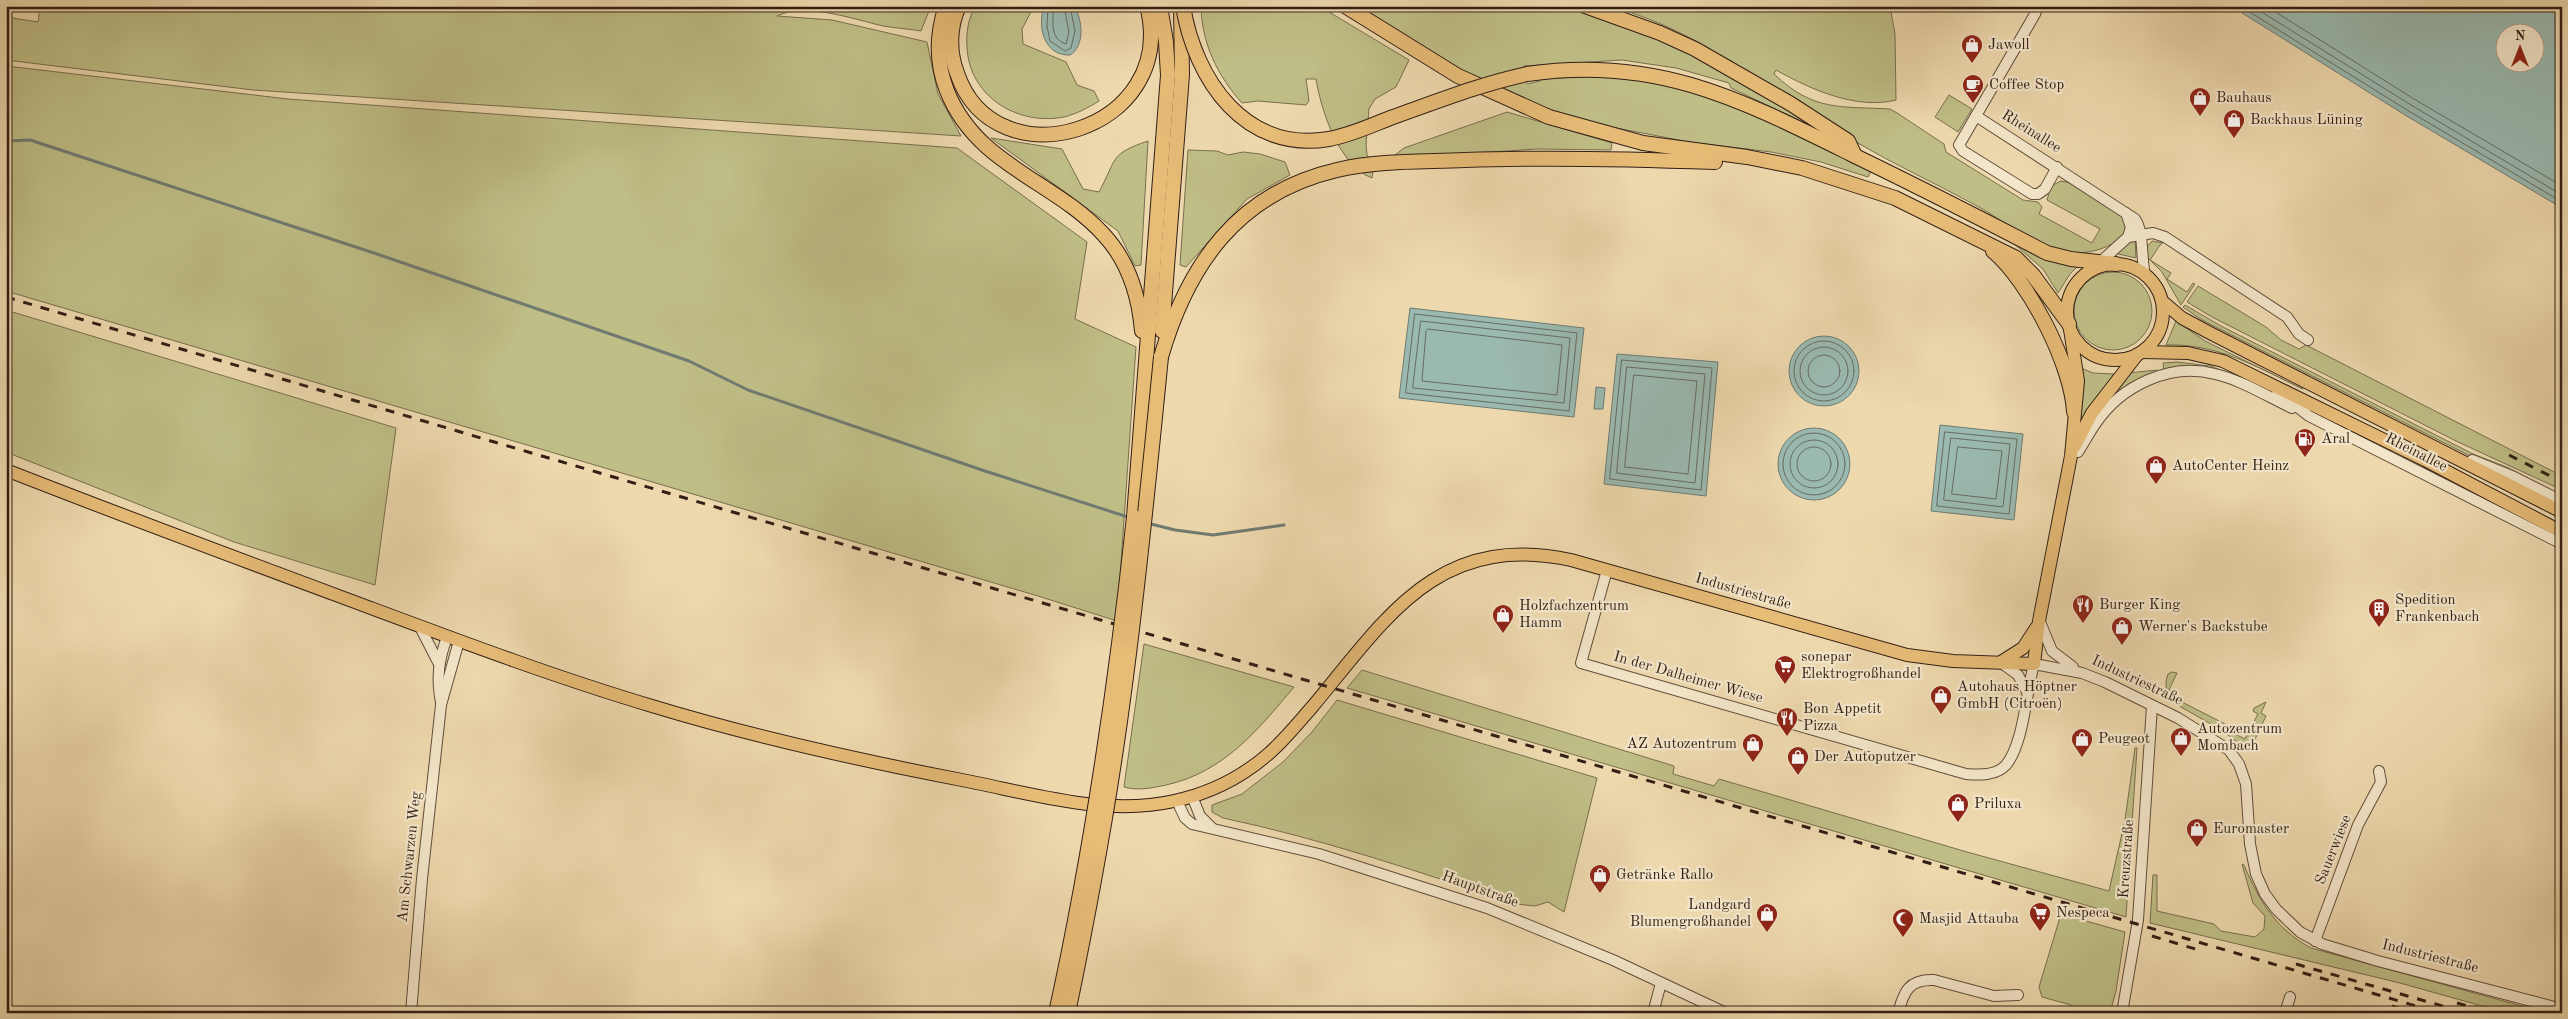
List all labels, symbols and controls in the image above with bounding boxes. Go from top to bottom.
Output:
north arrow [2496,22,2546,72]
text: N [2515,29,2526,43]
shop icon: Jawoll [1960,33,1984,64]
place label: Jawoll [1988,38,2030,53]
cafe icon: Coffee Stop [1961,73,1985,104]
place label: Coffee Stop [1989,78,2064,93]
shop icon: Bauhaus [2188,86,2212,117]
place label: Bauhaus [2216,91,2272,106]
street label: Rheinallee [1999,108,2064,156]
shop icon: Backhaus Lüning [2222,108,2246,139]
place label: Backhaus Lüning [2250,113,2363,128]
fuel station icon: Aral [2293,427,2317,458]
street label: Rheinallee [2383,431,2449,475]
place label: Aral [2321,432,2350,447]
shop icon: AutoCenter Heinz [2144,454,2168,485]
place label: AutoCenter Heinz [2172,459,2289,474]
street label: Industriestraße [1693,571,1793,613]
restaurant icon: Burger King [2071,593,2095,624]
place label: Spedition Frankenbach [2395,593,2479,625]
building icon: Spedition Frankenbach [2367,597,2391,628]
place label: Burger King [2099,598,2180,613]
place label: Holzfachzentrum Hamm [1519,599,1629,631]
shop icon: Holzfachzentrum Hamm [1491,603,1515,634]
shop icon: Werner's Backstube [2110,615,2134,646]
place label: Werner's Backstube [2138,620,2268,635]
street label: In der Dalheimer Wiese [1612,650,1764,707]
place label: sonepar Elektrogroßhandel [1801,650,1921,682]
street label: Industriestraße [2089,653,2185,709]
supermarket icon: sonepar Elektrogroßhandel [1773,654,1797,685]
place label: Autohaus Höptner GmbH (Citroën) [1957,680,2077,712]
shop icon: Autohaus Höptner GmbH (Citroën) [1929,684,1953,715]
place label: Bon Appetit Pizza [1803,702,1882,734]
restaurant icon: Bon Appetit Pizza [1775,706,1799,737]
place label: Autozentrum Mombach [2197,722,2282,754]
shop icon: Autozentrum Mombach [2169,726,2193,757]
shop icon: Peugeot [2070,727,2094,758]
shop icon: AZ Autozentrum [1741,732,1765,763]
place label: Peugeot [2098,732,2150,747]
place label: AZ Autozentrum [1626,737,1737,752]
shop icon: Der Autoputzer [1786,745,1810,776]
place label: Der Autoputzer [1814,750,1916,765]
street label: Am Schwarzen Weg [396,791,424,923]
shop icon: Priluxa [1946,792,1970,823]
place label: Priluxa [1974,797,2022,812]
street label: Sauerwiese [2313,813,2355,887]
shop icon: Euromaster [2185,817,2209,848]
street label: Kreuzstraße [2117,819,2137,899]
place label: Euromaster [2213,822,2289,837]
shop icon: Getränke Rallo [1588,863,1612,894]
place label: Getränke Rallo [1616,868,1713,883]
street label: Hauptstraße [1440,869,1520,911]
place label: Landgard Blumengroßhandel [1630,898,1751,930]
supermarket icon: Nespeca [2028,901,2052,932]
shop icon: Landgard Blumengroßhandel [1755,902,1779,933]
place label: Nespeca [2056,906,2110,921]
mosque icon: Masjid Attauba [1891,907,1915,938]
place label: Masjid Attauba [1919,912,2019,927]
street label: Industriestraße [2380,938,2480,976]

